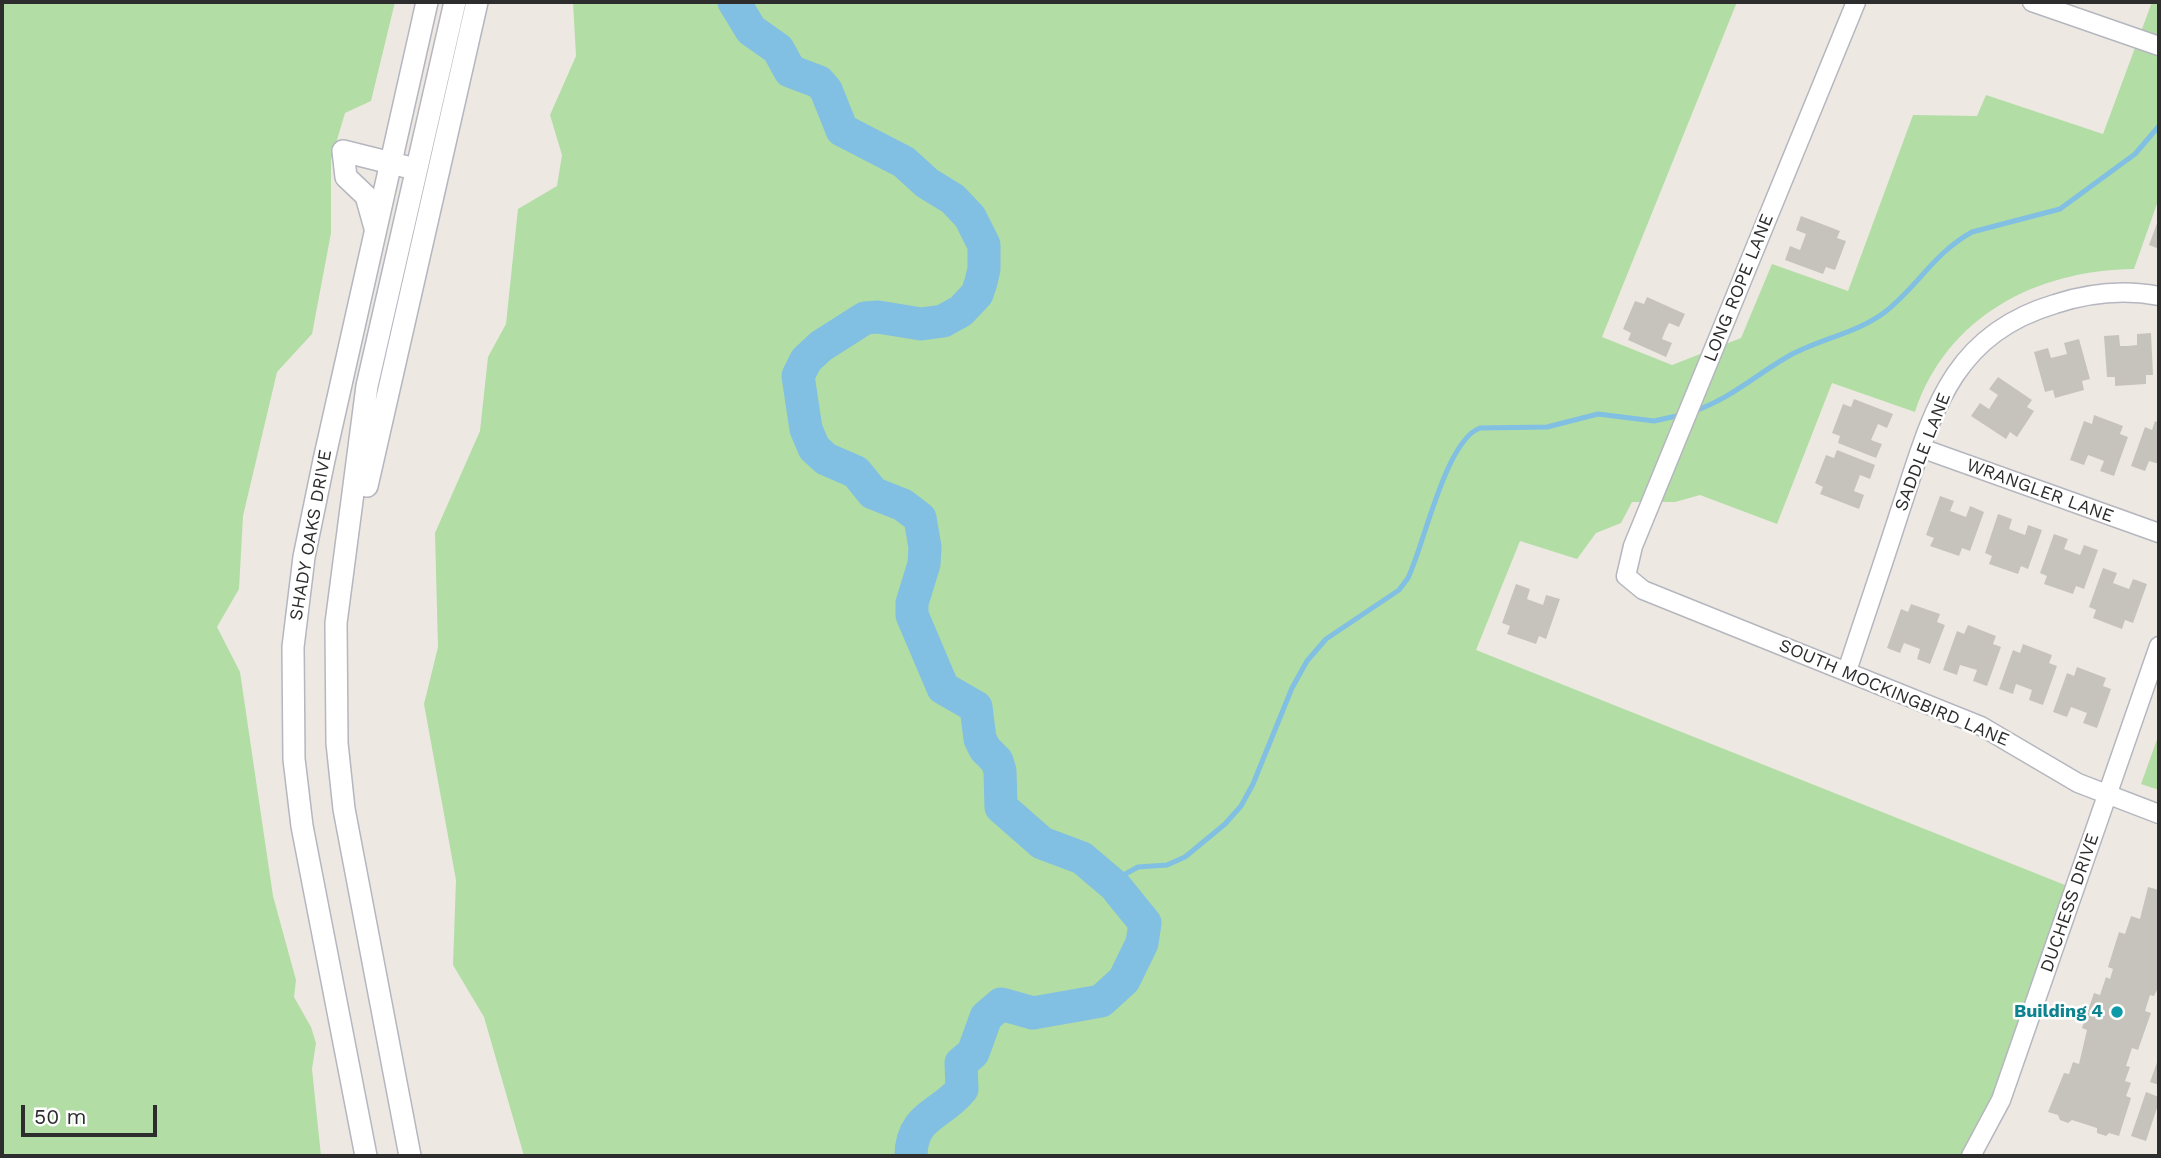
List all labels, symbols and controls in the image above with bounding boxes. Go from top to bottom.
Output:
street label: LONG ROPE LANE [1699,211,1779,365]
street label: SADDLE LANE [1891,390,1955,514]
street label: SHADY OAKS DRIVE [285,448,337,622]
street label: WRANGLER LANE [1963,454,2117,528]
street label: SOUTH MOCKINGBIRD LANE [1776,635,2012,751]
street label: DUCHESS DRIVE [2036,831,2104,975]
place label: Building 4 [2014,1001,2103,1023]
marker: Building 4 [2109,1004,2125,1020]
scale bar [24,1092,161,1136]
text: 50 m [34,1104,86,1129]

